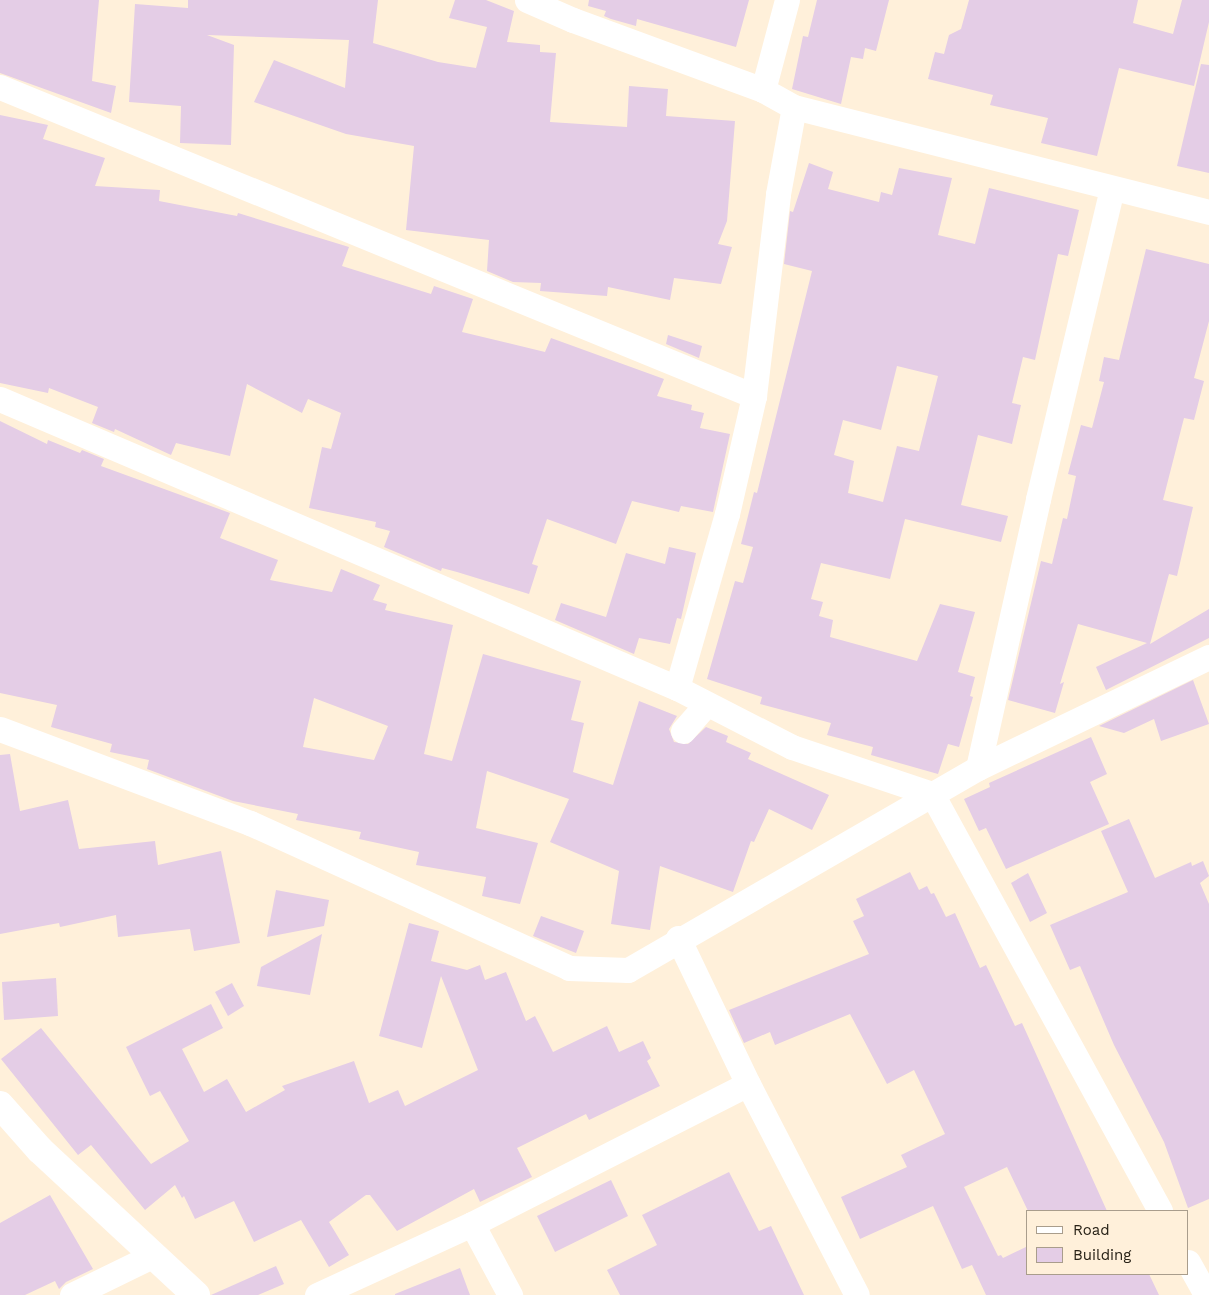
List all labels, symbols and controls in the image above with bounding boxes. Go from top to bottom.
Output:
legend [1026,1210,1189,1275]
text: Road [1073,1221,1110,1239]
text: Building [1073,1246,1131,1264]

